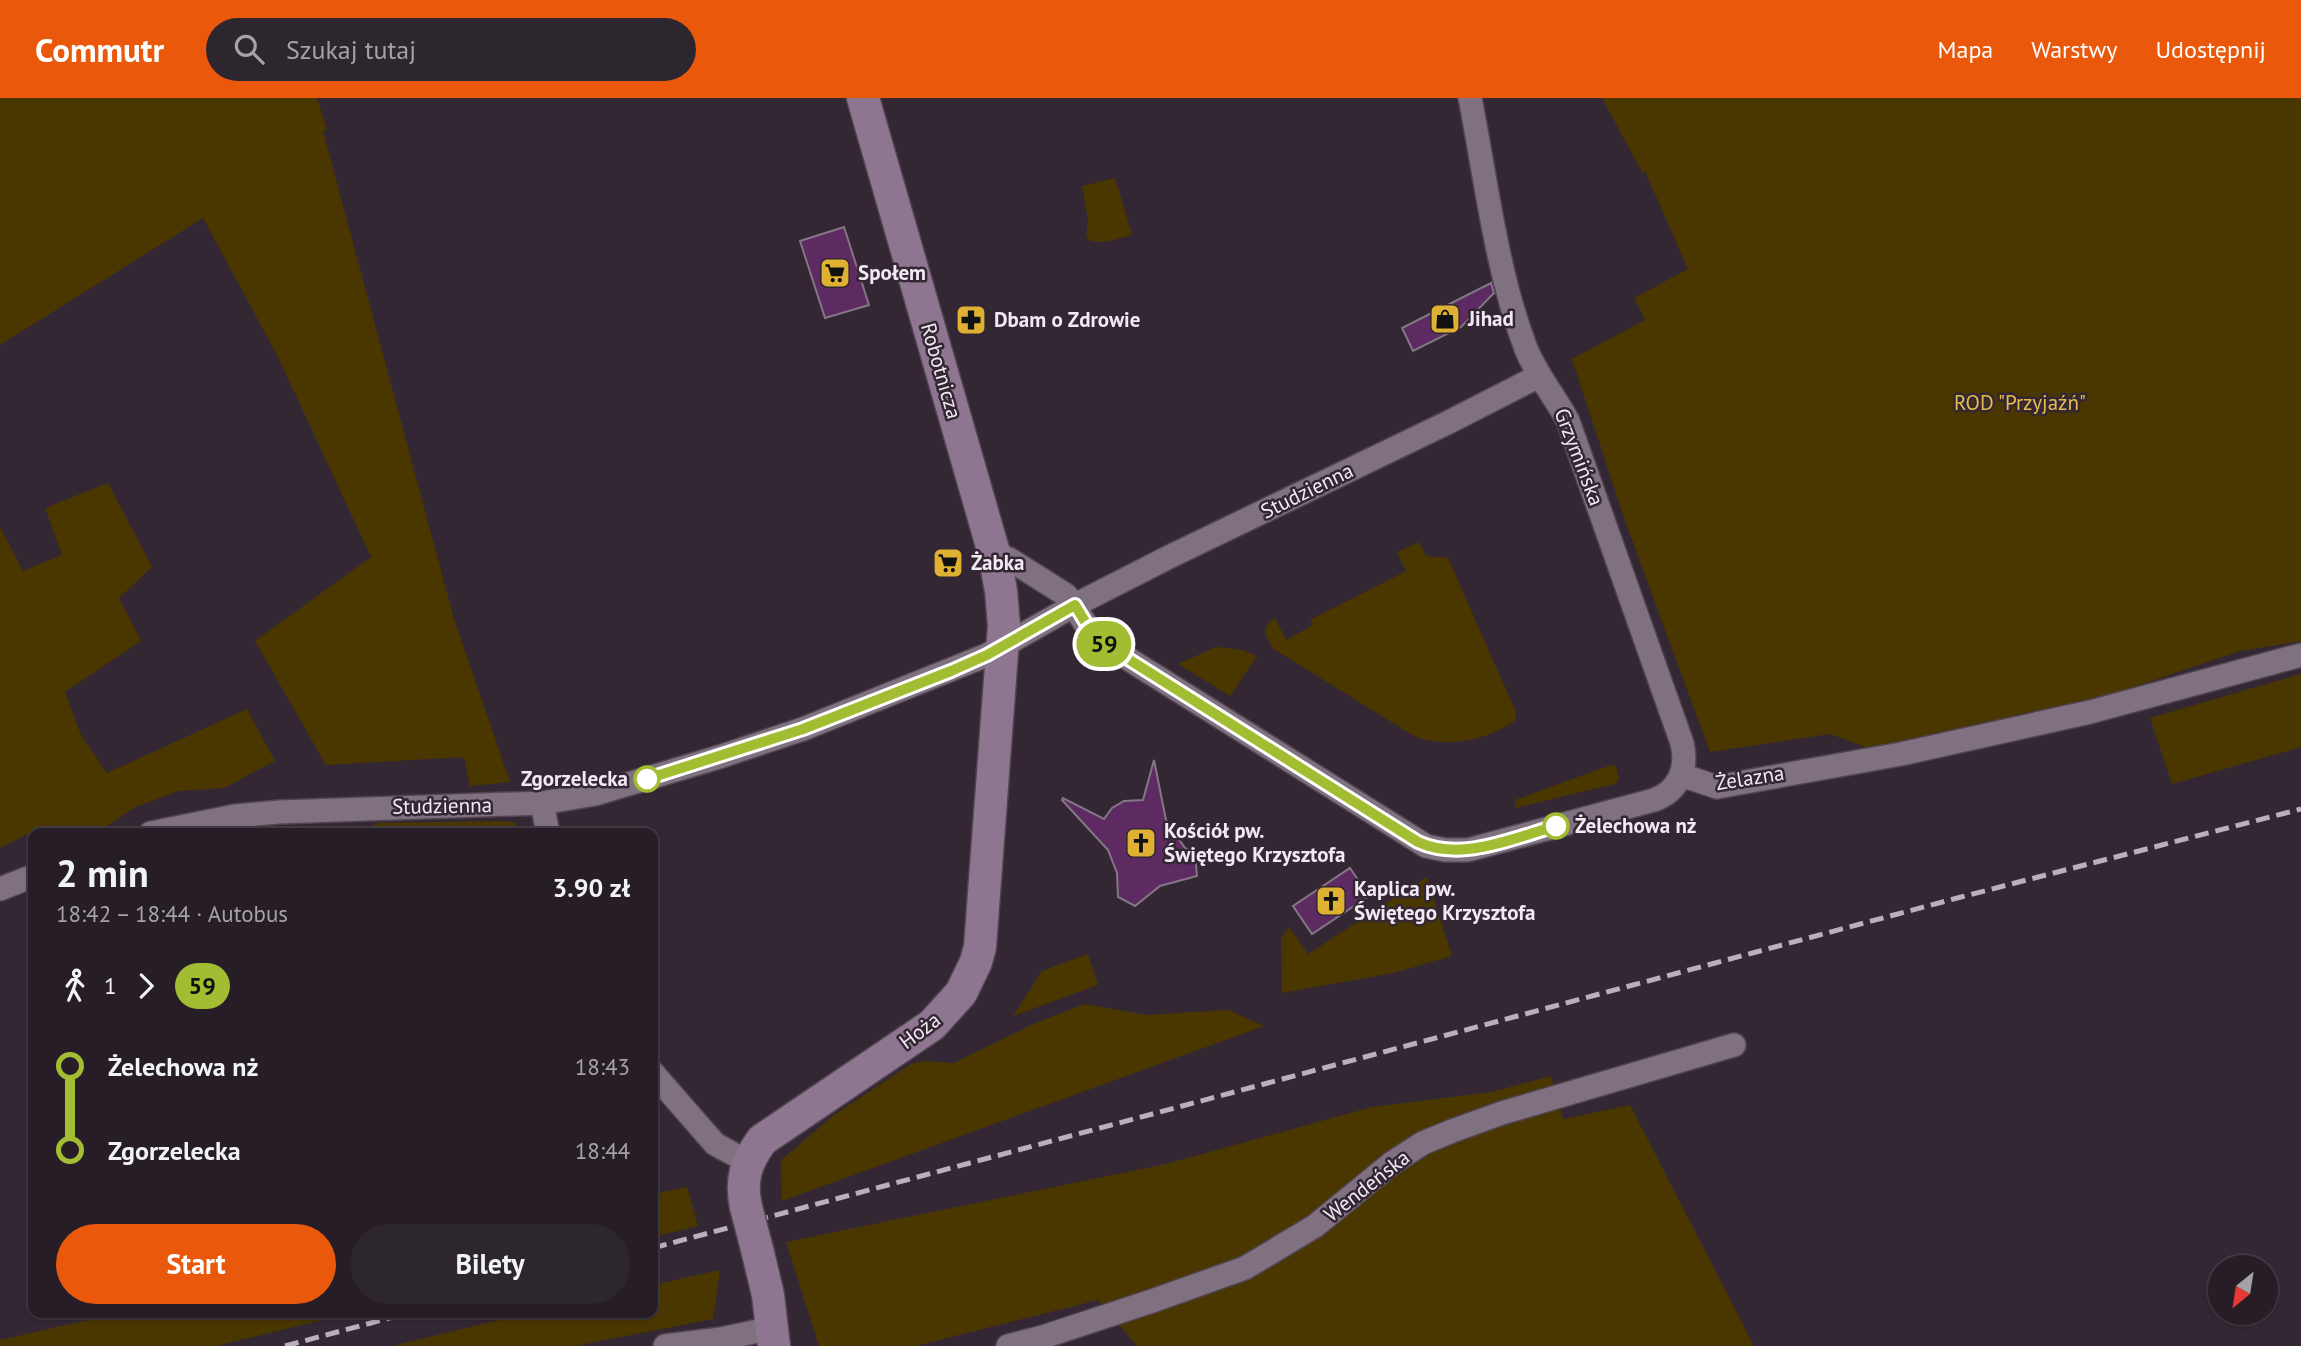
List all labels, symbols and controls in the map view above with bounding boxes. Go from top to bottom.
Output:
search box [206,18,696,81]
text: Commutr [35,28,164,71]
icon: search [230,30,268,68]
text: Szukaj tutaj [286,33,416,66]
text: Mapa [1938,34,1993,65]
text: Warstwy [2031,34,2117,65]
text: Udostępnij [2155,34,2266,65]
supermarket icon: Społem [818,256,852,290]
place label: Społem [858,259,926,286]
shop icon: Jihad [1428,302,1462,336]
pharmacy icon: Dbam o Zdrowie [954,303,988,337]
place label: Jihad [1467,305,1514,332]
place label: Dbam o Zdrowie [994,306,1140,333]
street label: Robotnicza [915,320,968,422]
park label: ROD "Przyjaźń" [1954,389,2086,416]
street label: Grzymińska [1549,404,1610,509]
street label: Studzienna [1256,457,1358,525]
supermarket icon: Żabka [931,546,965,580]
place label: Żabka [971,549,1025,576]
line badge: 59 [1072,621,1136,667]
text: 59 [1090,628,1118,659]
street label: Żelazna [1714,759,1786,796]
place label: Zgorzelecka [521,765,628,792]
marker: Zgorzelecka [634,766,660,792]
street label: Studzienna [392,791,492,820]
place label: Żelechowa nż [1575,812,1697,839]
marker: Żelechowa nż [1543,813,1569,839]
place label: Kościół pw. Świętego Krzysztofa [1164,817,1345,868]
church icon: Kościół pw. Świętego Krzysztofa [1124,826,1158,860]
text: 2 min [56,848,149,897]
text: 3.90 zł [553,871,630,904]
place label: Kaplica pw. Świętego Krzysztofa [1354,875,1535,926]
church icon: Kaplica pw. Świętego Krzysztofa [1314,884,1348,918]
text: 18:42 – 18:44 · Autobus [56,899,288,928]
icon: walk [56,967,94,1005]
icon: forward [127,967,165,1005]
text: 59 [189,970,216,1001]
text: 1 [104,971,117,1000]
street label: Hoża [894,1006,946,1055]
text: Żelechowa nż [108,1050,258,1083]
text: 18:43 [575,1052,630,1081]
text: Zgorzelecka [108,1134,241,1167]
text: 18:44 [575,1136,630,1165]
street label: Wendeńska [1318,1144,1415,1227]
button: Start [56,1224,336,1304]
button: Bilety [350,1224,630,1304]
north arrow [2208,1255,2278,1325]
map controls [2208,1255,2278,1325]

